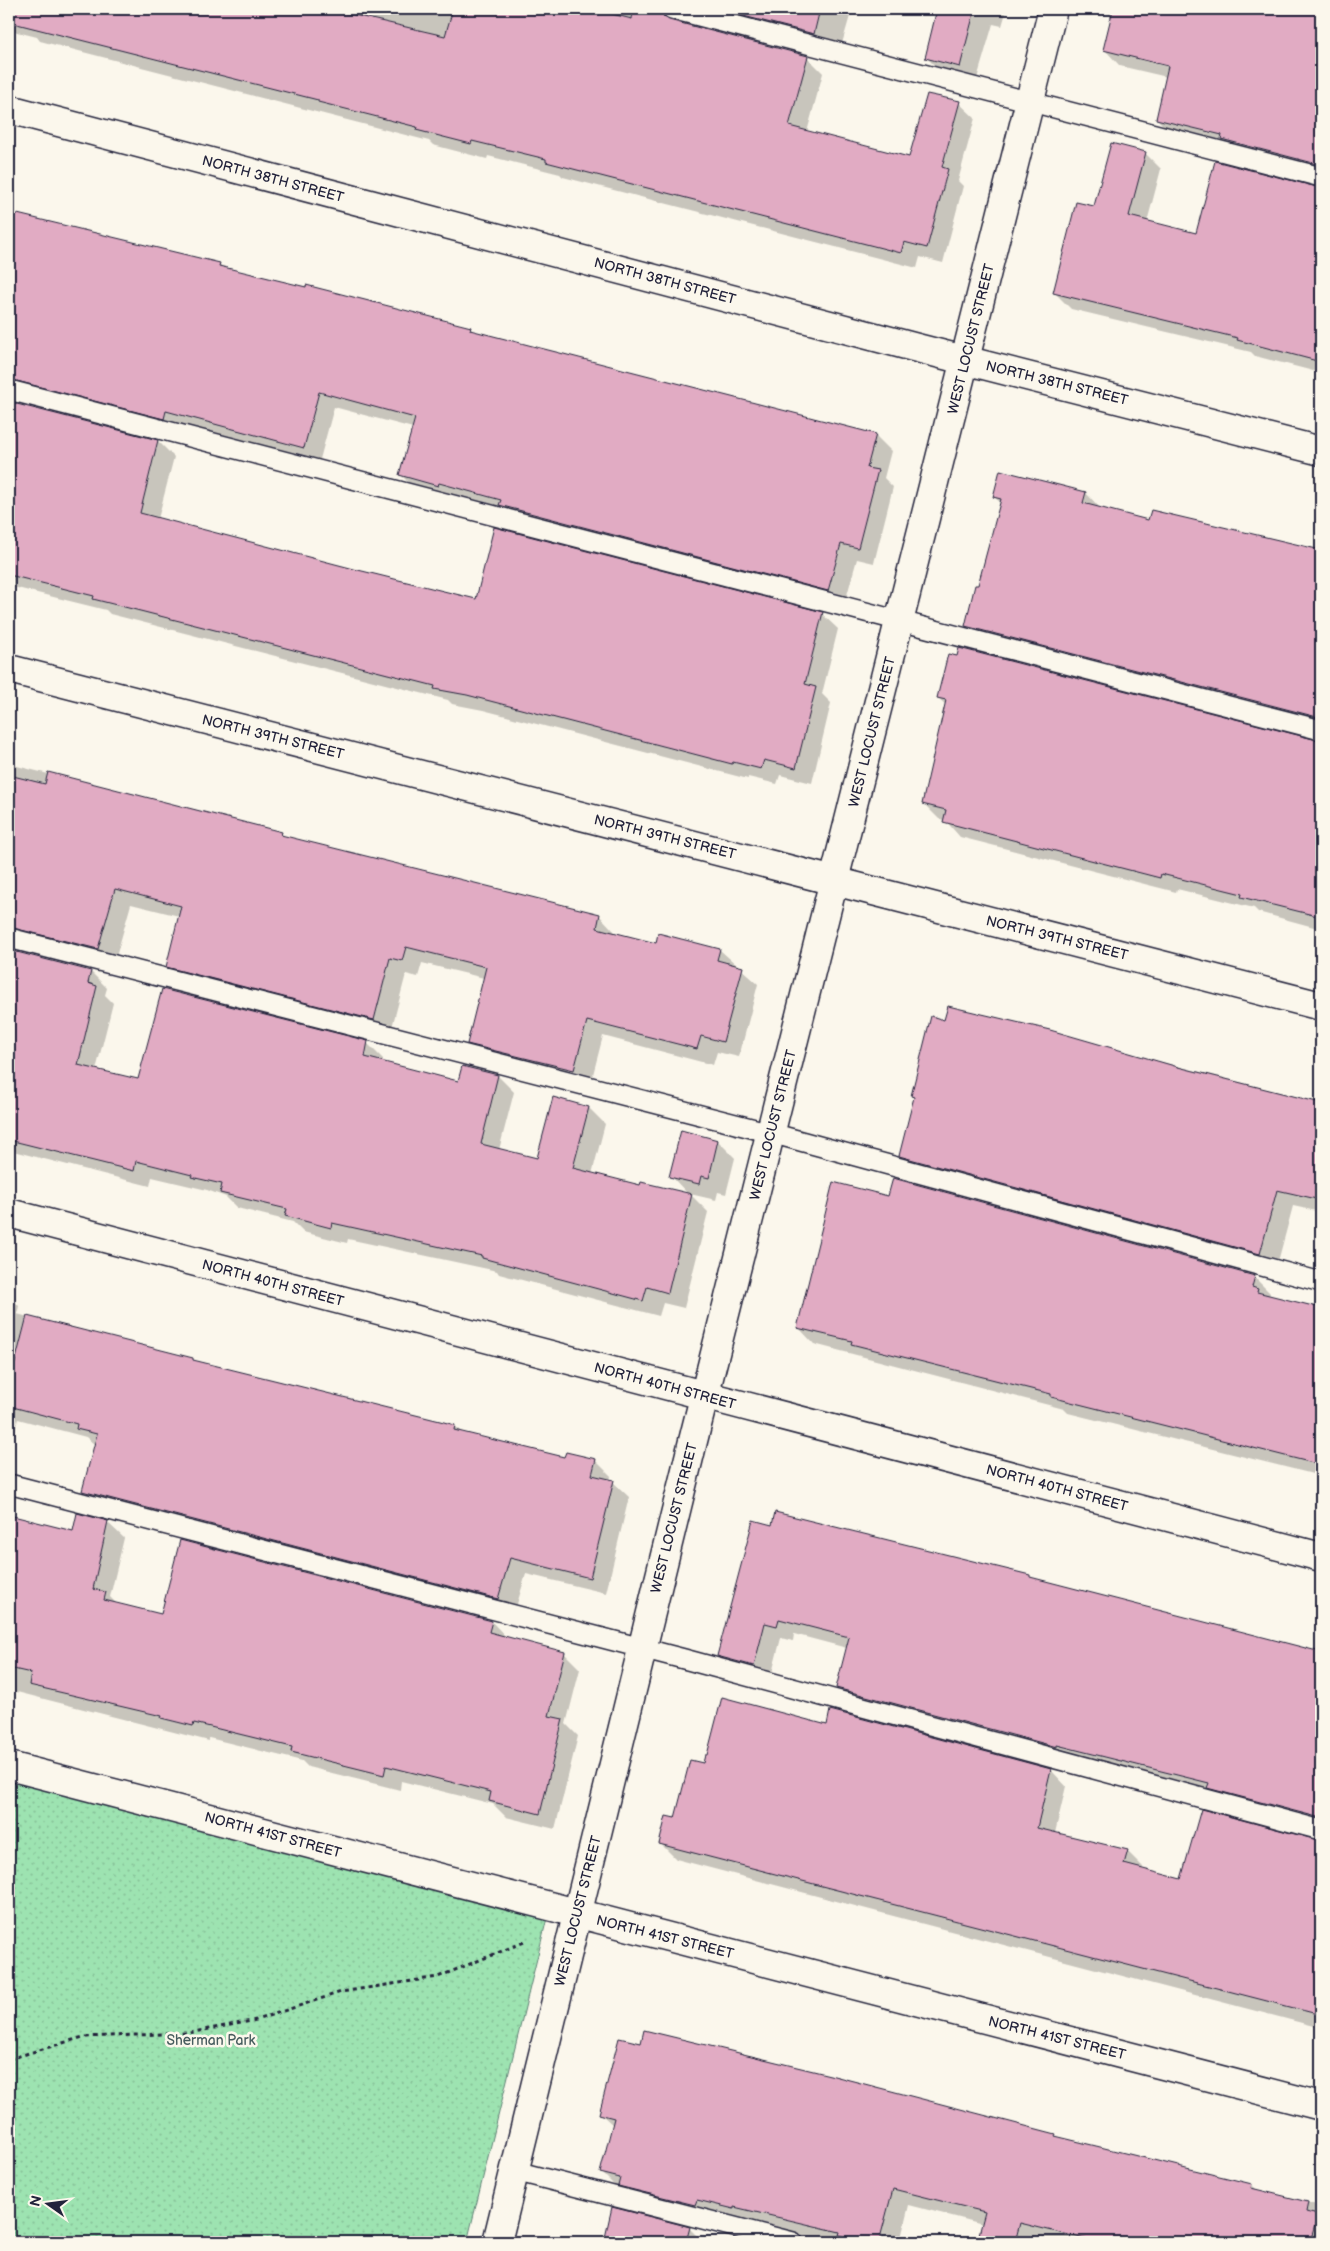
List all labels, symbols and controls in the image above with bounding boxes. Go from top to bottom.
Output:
street label: NORTH 38TH STREET [200,152,346,206]
street label: NORTH 38TH STREET [592,254,738,308]
street label: WEST LOCUST STREET [944,261,998,416]
street label: NORTH 38TH STREET [984,357,1130,409]
street label: WEST LOCUST STREET [845,654,899,809]
street label: NORTH 39TH STREET [200,711,346,763]
street label: NORTH 39TH STREET [592,811,738,863]
street label: NORTH 39TH STREET [984,912,1130,964]
street label: WEST LOCUST STREET [746,1047,800,1202]
street label: NORTH 40TH STREET [200,1256,346,1310]
street label: NORTH 40TH STREET [592,1359,738,1413]
street label: WEST LOCUST STREET [647,1440,701,1595]
street label: NORTH 40TH STREET [984,1461,1130,1515]
street label: NORTH 41ST STREET [203,1809,344,1862]
street label: WEST LOCUST STREET [551,1833,605,1988]
street label: NORTH 41ST STREET [594,1912,736,1962]
street label: NORTH 41ST STREET [986,2013,1128,2063]
park label: Sherman Park [167,2032,256,2049]
north arrow [22,2178,72,2228]
text: N [26,2194,45,2208]

